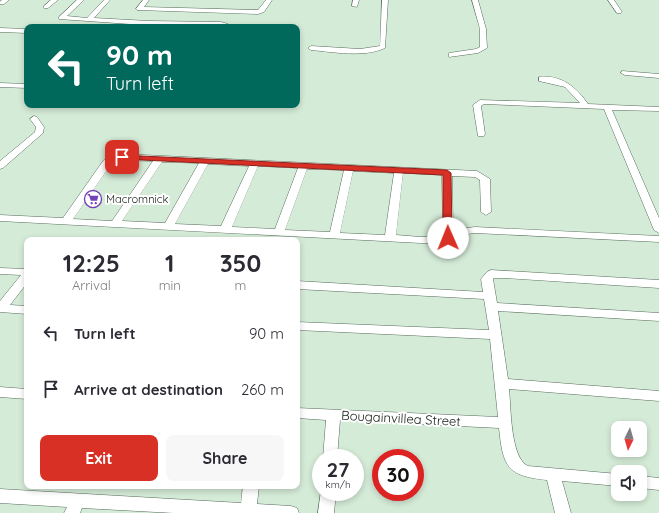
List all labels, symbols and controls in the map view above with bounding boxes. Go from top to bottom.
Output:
text: 90 m [106,37,173,72]
icon: left [40,40,92,92]
text: Turn left [106,72,174,95]
pin [105,140,139,174]
icon: arrive [111,146,133,168]
supermarket icon: Macromnick [83,189,103,209]
place label: Macromnick [106,192,169,206]
position arrow [427,217,469,259]
text: 12:25 [63,248,120,278]
text: 1 [165,248,174,278]
text: 350 [220,248,261,278]
text: Arrival [72,277,111,293]
text: min [159,277,181,293]
text: m [234,277,246,293]
icon: left [40,322,62,344]
text: Turn left [74,324,136,343]
text: 90 m [249,324,284,343]
icon: arrive [40,378,62,400]
text: Arrive at destination [74,380,223,399]
text: 260 m [241,380,284,399]
street label: Bougainvillea Street [341,407,461,429]
north arrow [611,421,647,457]
map controls [611,421,647,501]
button: Exit [40,435,158,481]
button: Share [166,435,284,481]
speed limit sign: 30 [372,449,424,501]
text: 27 [327,457,349,482]
button: sound [611,465,647,501]
text: km/h [325,478,351,491]

